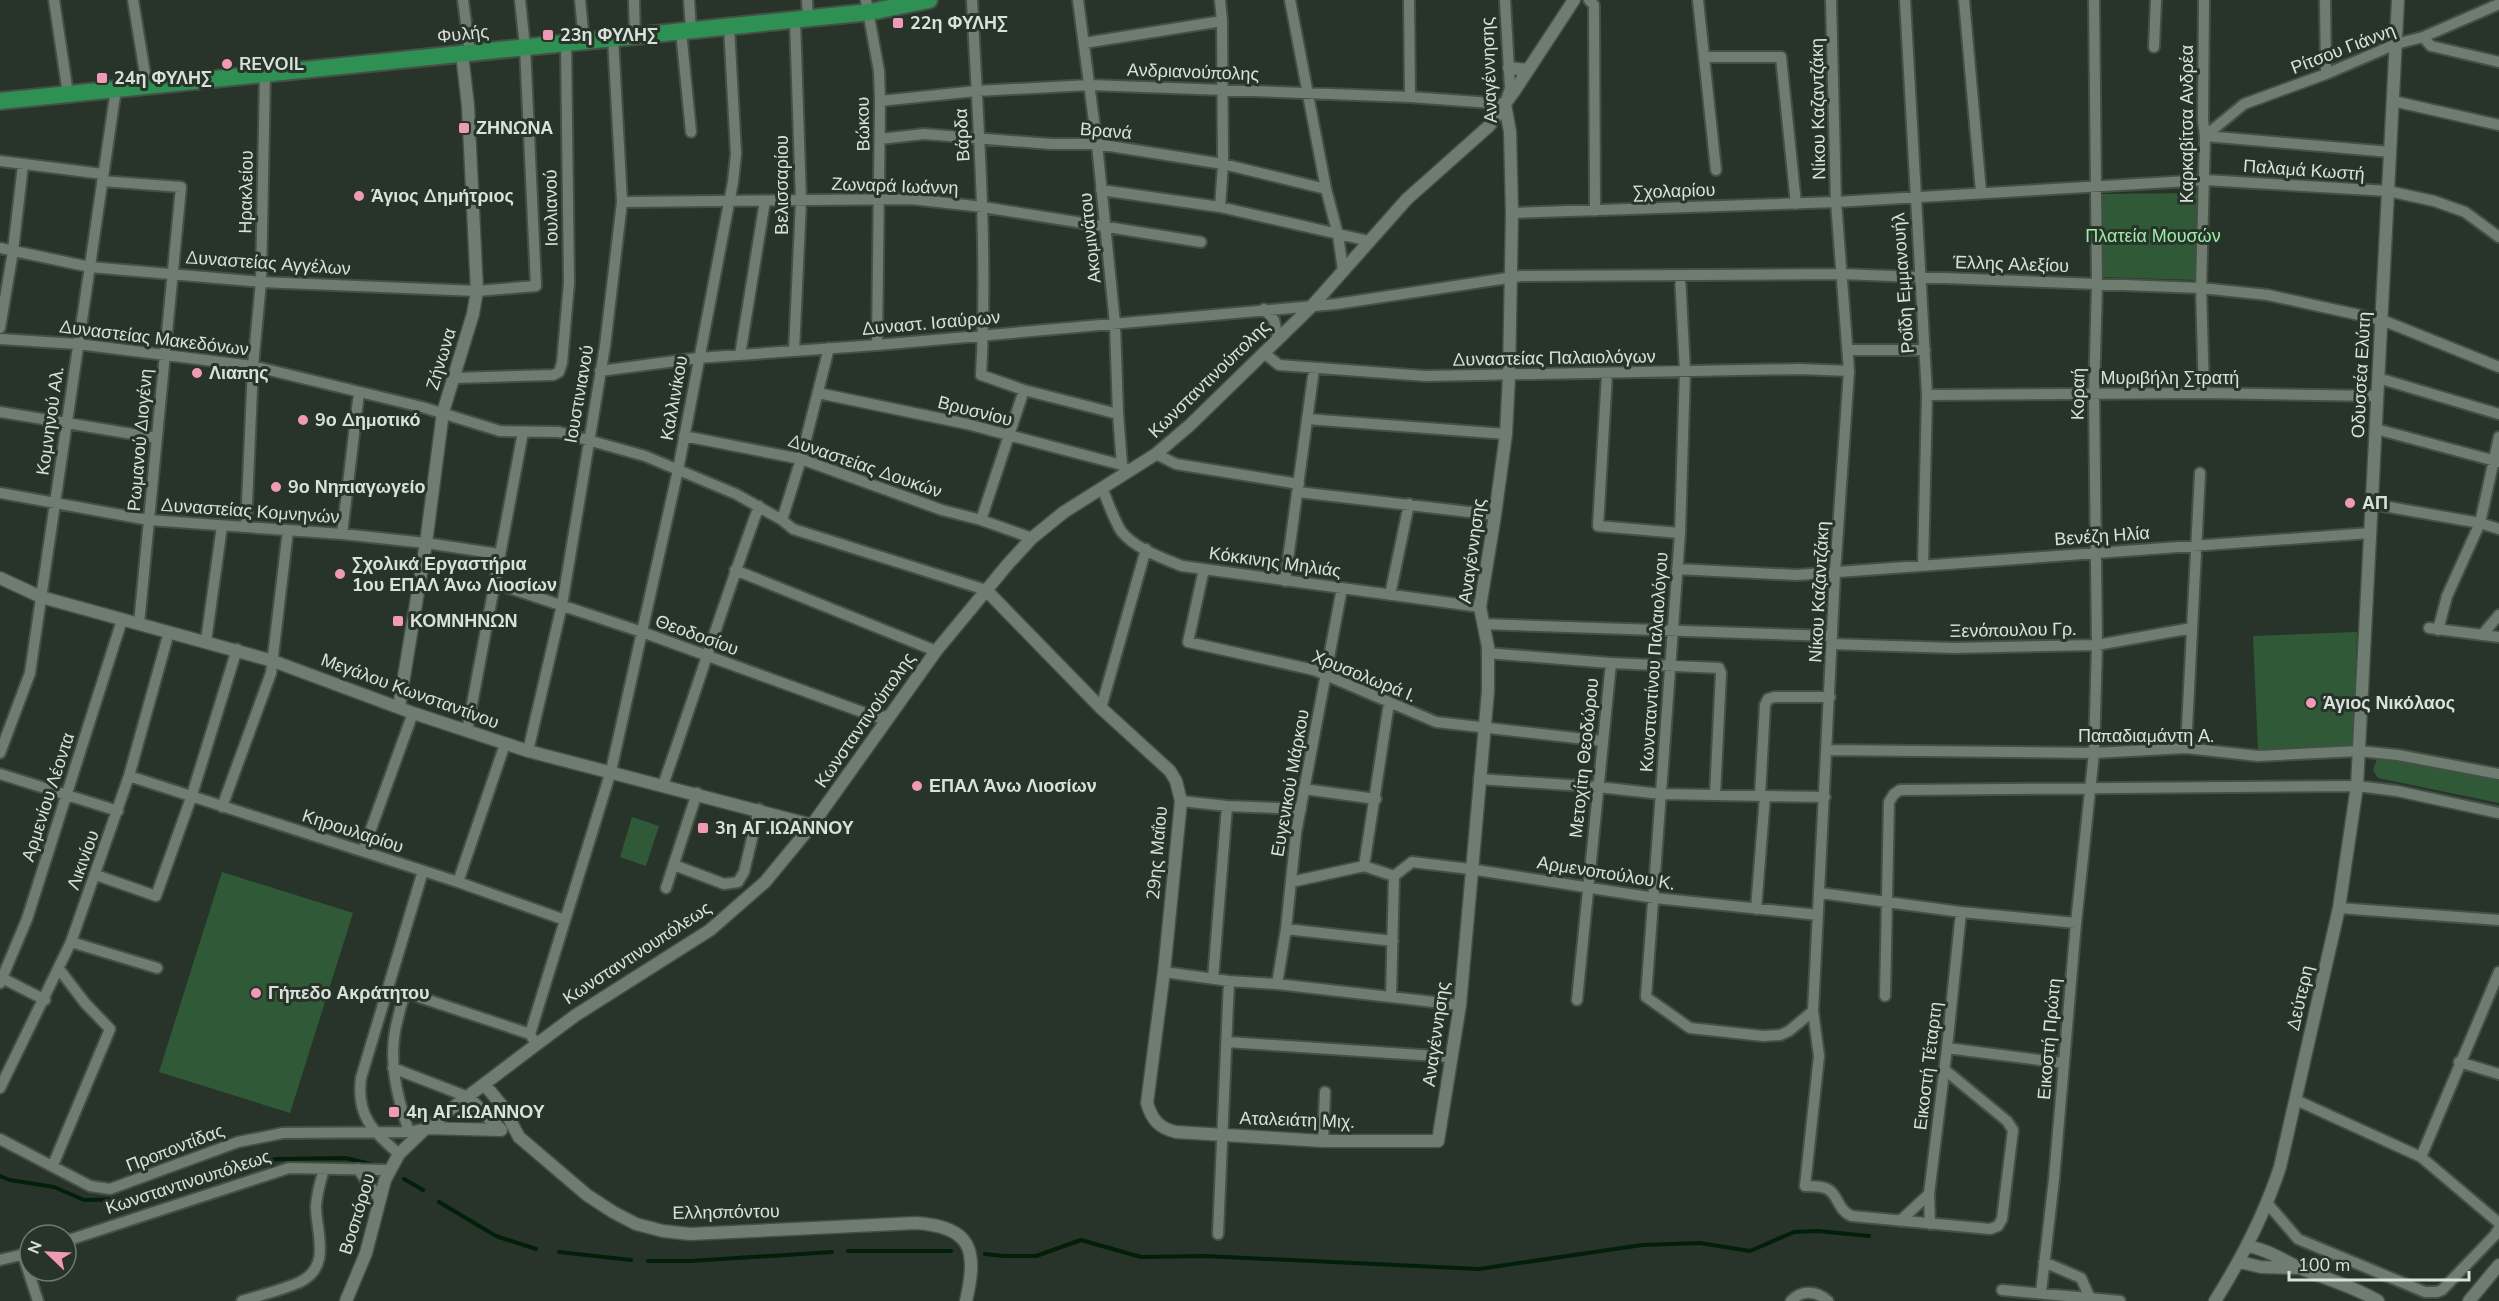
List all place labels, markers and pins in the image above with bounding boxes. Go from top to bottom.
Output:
place label: 22η ΦΥΛΗΣ [910,11,1008,35]
marker: 22η ΦΥΛΗΣ [891,16,905,30]
place label: 23η ΦΥΛΗΣ [560,23,658,47]
marker: 23η ΦΥΛΗΣ [541,28,555,42]
place label: REVOIL [239,52,304,76]
marker: REVOIL [220,57,234,71]
place label: 24η ΦΥΛΗΣ [114,66,212,90]
marker: 24η ΦΥΛΗΣ [95,71,109,85]
place label: ΖΗΝΩΝΑ [476,116,553,140]
marker: ΖΗΝΩΝΑ [457,121,471,135]
place label: Άγιος Δημήτριος [371,184,514,208]
marker: Άγιος Δημήτριος [352,189,366,203]
place label: Λιαπης [209,361,269,385]
marker: Λιαπης [190,366,204,380]
place label: 9ο Δημοτικό [315,408,420,432]
marker: 9ο Δημοτικό [296,413,310,427]
place label: 9ο Νηπιαγωγείο [288,475,426,499]
marker: 9ο Νηπιαγωγείο [269,480,283,494]
place label: ΑΠ [2362,491,2388,515]
marker: ΑΠ [2343,496,2357,510]
place label: Σχολικά Εργαστήρια 1ου ΕΠΑΛ Άνω Λιοσίων [352,552,557,597]
marker: Σχολικά Εργαστήρια 1ου ΕΠΑΛ Άνω Λιοσίων [333,567,347,581]
place label: ΚΟΜΝΗΝΩΝ [410,609,518,633]
marker: ΚΟΜΝΗΝΩΝ [391,614,405,628]
place label: Άγιος Νικόλαος [2323,691,2455,715]
marker: Άγιος Νικόλαος [2304,696,2318,710]
place label: ΕΠΑΛ Άνω Λιοσίων [929,774,1097,798]
marker: ΕΠΑΛ Άνω Λιοσίων [910,779,924,793]
place label: 3η ΑΓ.ΙΩΑΝΝΟΥ [715,816,854,840]
marker: 3η ΑΓ.ΙΩΑΝΝΟΥ [696,821,710,835]
place label: Γήπεδο Ακράτητου [268,981,430,1005]
marker: Γήπεδο Ακράτητου [249,986,263,1000]
place label: 4η ΑΓ.ΙΩΑΝΝΟΥ [406,1100,545,1124]
marker: 4η ΑΓ.ΙΩΑΝΝΟΥ [387,1105,401,1119]

